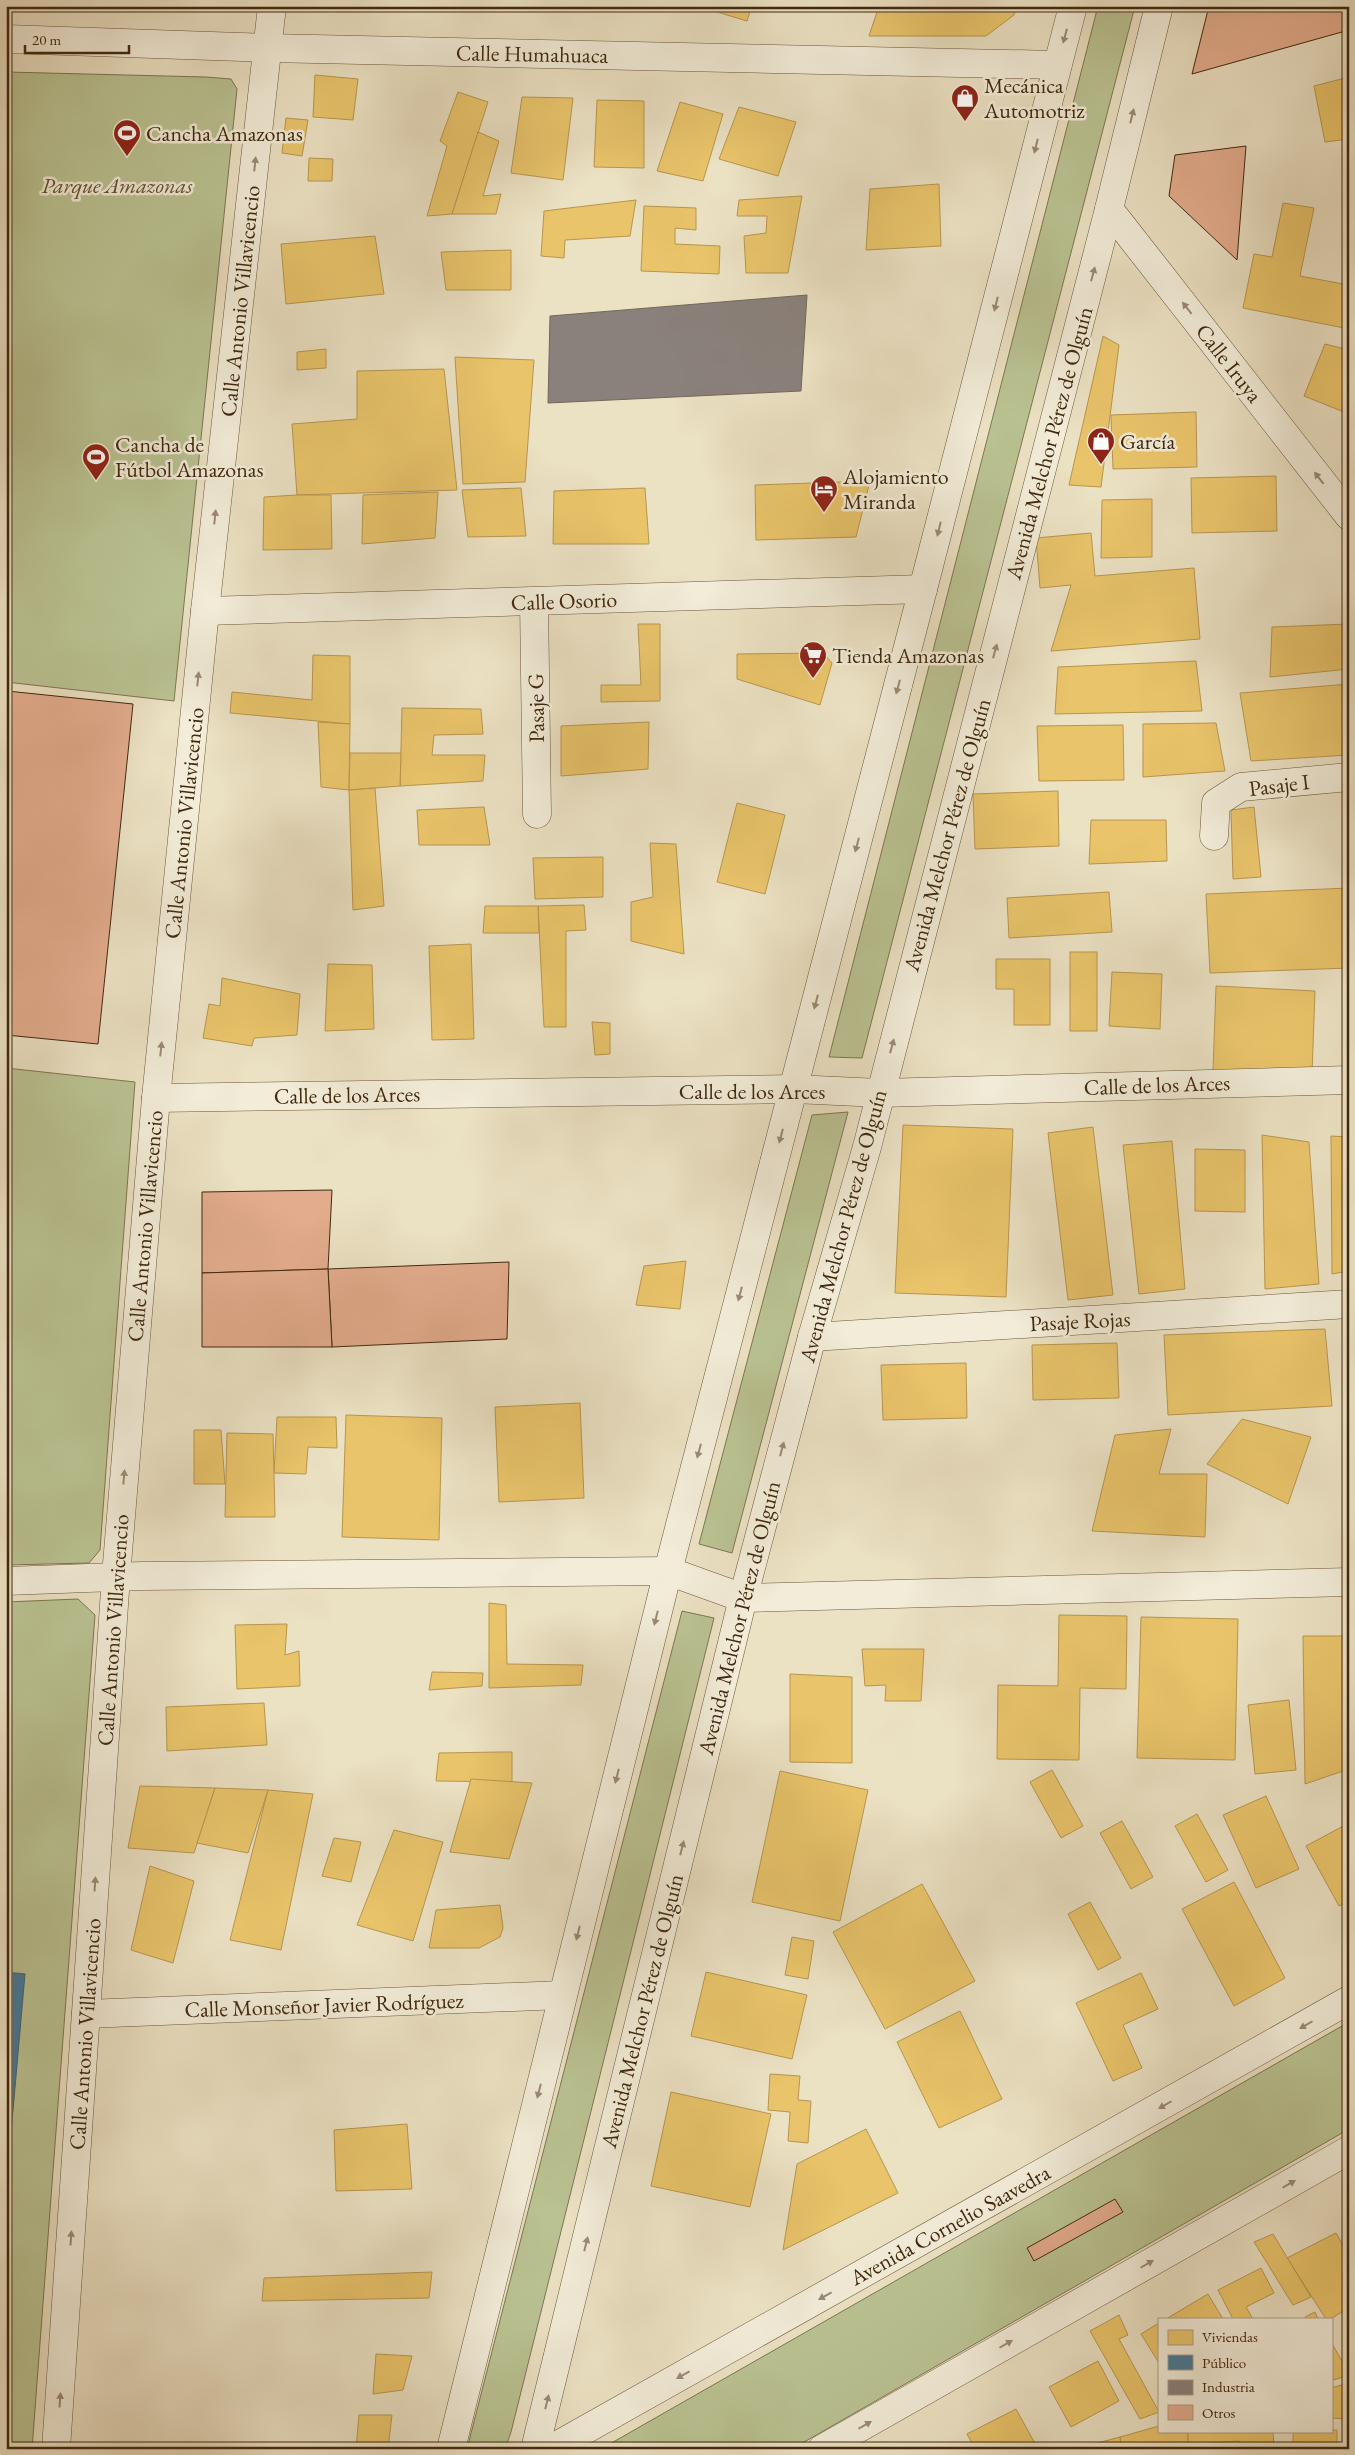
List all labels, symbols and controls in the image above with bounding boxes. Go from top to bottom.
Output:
scale bar [25,22,129,54]
one-way arrow [1061,28,1069,43]
text: 20 m [32,30,61,49]
street label: Calle Humahuaca [456,38,609,70]
place label: Mecánica Automotriz [983,71,1085,125]
shop icon: Mecánica Automotriz [950,83,980,122]
one-way arrow [1128,108,1136,123]
sports icon: Cancha Amazonas [112,118,142,157]
place label: Cancha Amazonas [146,119,303,148]
one-way arrow [1032,139,1040,154]
one-way arrow [251,156,259,172]
park label: Parque Amazonas [42,171,193,200]
street label: Calle Antonio Villavicencio [213,184,267,418]
one-way arrow [1089,266,1097,281]
one-way arrow [992,296,1000,311]
one-way arrow [1181,302,1192,315]
street label: Avenida Melchor Pérez de Olguín [998,303,1100,584]
street label: Calle Iruya [1189,318,1269,409]
shop icon: García [1086,426,1116,465]
place label: García [1120,427,1176,456]
place label: Cancha de Fútbol Amazonas [115,430,264,484]
sports icon: Cancha de Fútbol Amazonas [81,442,111,481]
place label: Alojamiento Miranda [842,462,949,516]
one-way arrow [1313,472,1324,485]
hotel icon: Alojamiento Miranda [809,474,839,513]
one-way arrow [211,509,219,525]
one-way arrow [934,521,942,536]
street label: Calle Osorio [510,585,618,617]
supermarket icon: Tienda Amazonas [798,640,828,679]
place label: Tienda Amazonas [832,641,984,670]
one-way arrow [991,644,999,659]
one-way arrow [194,670,202,686]
street label: Pasaje G [521,673,551,743]
one-way arrow [894,680,902,695]
street label: Avenida Melchor Pérez de Olguín [896,695,998,976]
street label: Calle Antonio Villavicencio [157,706,211,940]
street label: Pasaje I [1247,767,1312,803]
one-way arrow [853,837,861,852]
one-way arrow [812,995,820,1010]
one-way arrow [888,1038,896,1053]
one-way arrow [157,1041,165,1057]
street label: Calle de los Arces [1083,1068,1231,1102]
street label: Calle de los Arces [679,1077,825,1106]
street label: Calle de los Arces [274,1079,420,1111]
street label: Avenida Melchor Pérez de Olguín [792,1086,894,1367]
street label: Calle Antonio Villavicencio [120,1109,170,1343]
one-way arrow [777,1129,785,1144]
one-way arrow [736,1286,744,1301]
street label: Pasaje Rojas [1029,1304,1131,1338]
one-way arrow [778,1441,786,1456]
one-way arrow [694,1443,702,1458]
one-way arrow [121,1469,129,1485]
street label: Avenida Melchor Pérez de Olguín [691,1478,787,1759]
street label: Calle Antonio Villavicencio [90,1513,136,1747]
one-way arrow [652,1610,660,1626]
one-way arrow [613,1768,621,1783]
one-way arrow [678,1840,686,1855]
street label: Avenida Melchor Pérez de Olguín [594,1871,690,2152]
one-way arrow [91,1876,99,1892]
street label: Calle Antonio Villavicencio [62,1917,108,2151]
one-way arrow [574,1926,582,1941]
street label: Calle Monseñor Javier Rodríguez [184,1986,465,2024]
one-way arrow [1300,2020,1313,2029]
one-way arrow [535,2084,543,2099]
one-way arrow [1158,2100,1172,2109]
street label: Avenida Cornelio Saavedra [844,2158,1055,2293]
one-way arrow [1281,2180,1296,2188]
one-way arrow [67,2230,75,2246]
one-way arrow [582,2236,590,2251]
one-way arrow [1141,2260,1154,2269]
one-way arrow [818,2291,832,2300]
legend [1158,2318,1332,2432]
text: Viviendas [1202,2327,1258,2346]
one-way arrow [999,2340,1013,2349]
text: Público [1202,2353,1246,2372]
one-way arrow [676,2371,690,2379]
text: Industria [1202,2377,1255,2396]
one-way arrow [56,2392,64,2408]
one-way arrow [543,2394,551,2409]
text: Otros [1202,2403,1236,2422]
one-way arrow [858,2420,871,2429]

